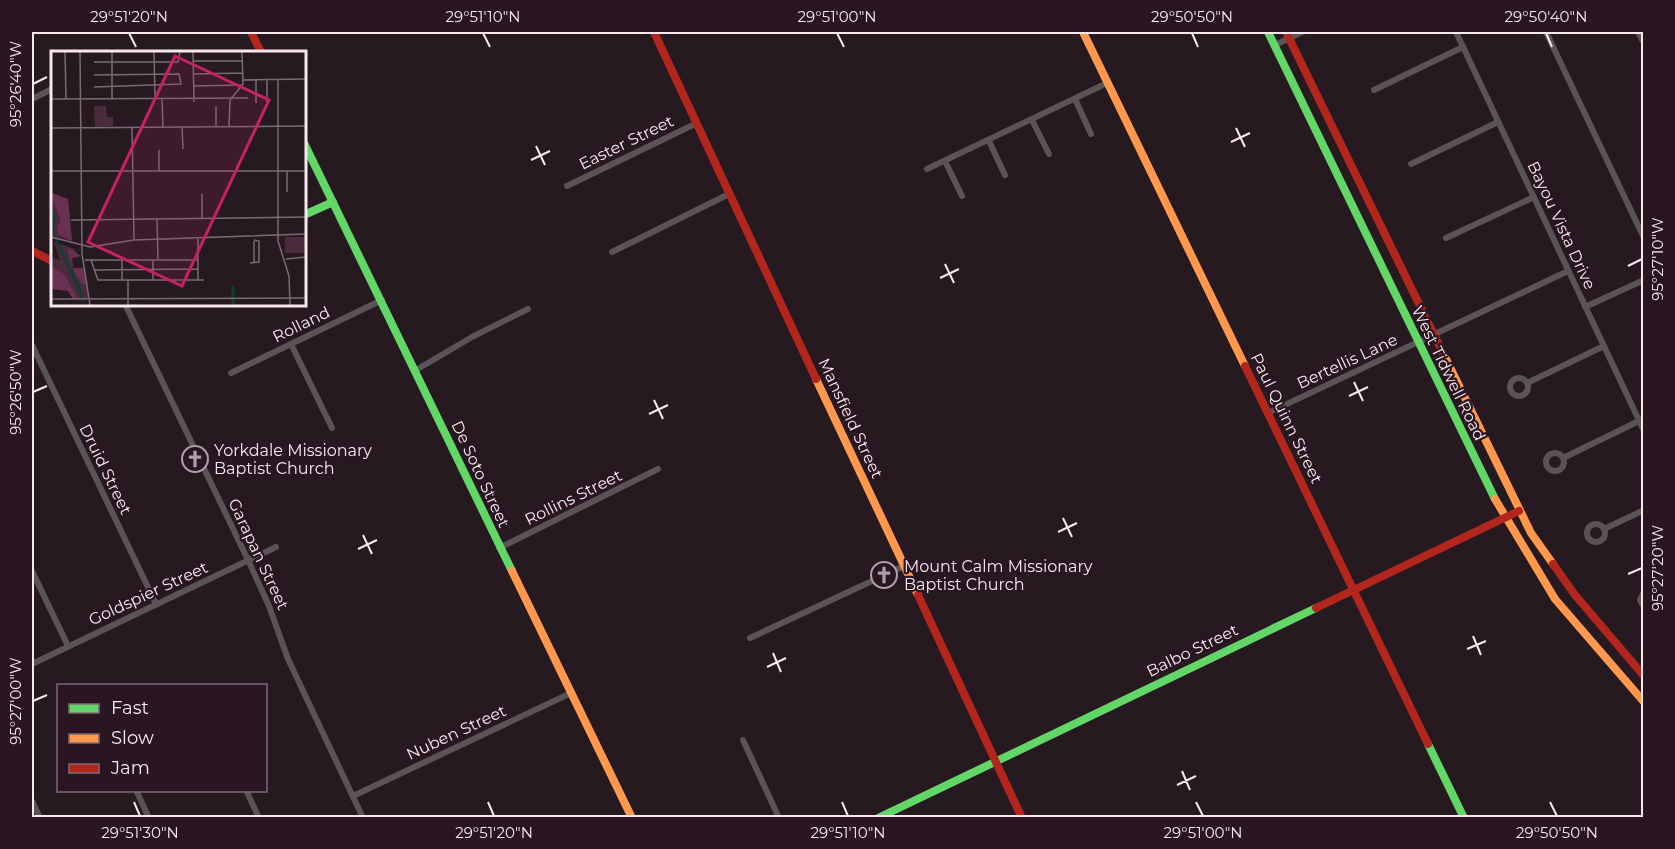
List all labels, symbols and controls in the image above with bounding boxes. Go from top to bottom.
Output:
text: 29°51'20"N [90,7,168,26]
text: 29°51'10"N [446,7,521,26]
text: 29°51'00"N [798,7,876,26]
text: 29°50'50"N [1151,7,1233,26]
text: 29°50'40"N [1505,7,1587,26]
text: 95°26'40"W [6,41,25,127]
inset map [51,51,306,306]
street label: Easter Street [576,111,677,173]
street label: Bayou Vista Drive [1523,158,1600,292]
text: 95°27'10"W [1648,217,1667,301]
street label: Rolland [270,302,333,346]
street label: West Tidwell Road [1408,303,1489,444]
street label: Bertellis Lane [1294,330,1400,393]
text: 95°26'50"W [6,349,25,435]
street label: Paul Quinn Street [1247,350,1327,487]
street label: Mansfield Street [814,355,887,482]
street label: De Soto Street [447,418,514,531]
street label: Druid Street [76,421,136,518]
place label: Yorkdale Missionary Baptist Church [214,441,372,478]
church icon: Yorkdale Missionary Baptist Church [180,444,210,474]
street label: Rollins Street [522,466,625,529]
street label: Garapan Street [224,496,293,613]
text: 95°27'20"W [1648,525,1667,611]
street label: Goldspier Street [86,557,211,629]
place label: Mount Calm Missionary Baptist Church [904,557,1093,594]
church icon: Mount Calm Missionary Baptist Church [869,560,899,590]
street label: Balbo Street [1143,620,1241,681]
text: 95°27'00"W [6,657,25,745]
legend [57,684,267,792]
text: Fast [111,697,149,719]
street label: Nuben Street [403,701,509,764]
text: Slow [111,727,154,749]
text: Jam [110,757,150,779]
text: 29°51'30"N [101,823,179,842]
text: 29°51'20"N [455,823,533,842]
text: 29°51'10"N [811,823,886,842]
text: 29°51'00"N [1164,823,1242,842]
text: 29°50'50"N [1516,823,1598,842]

